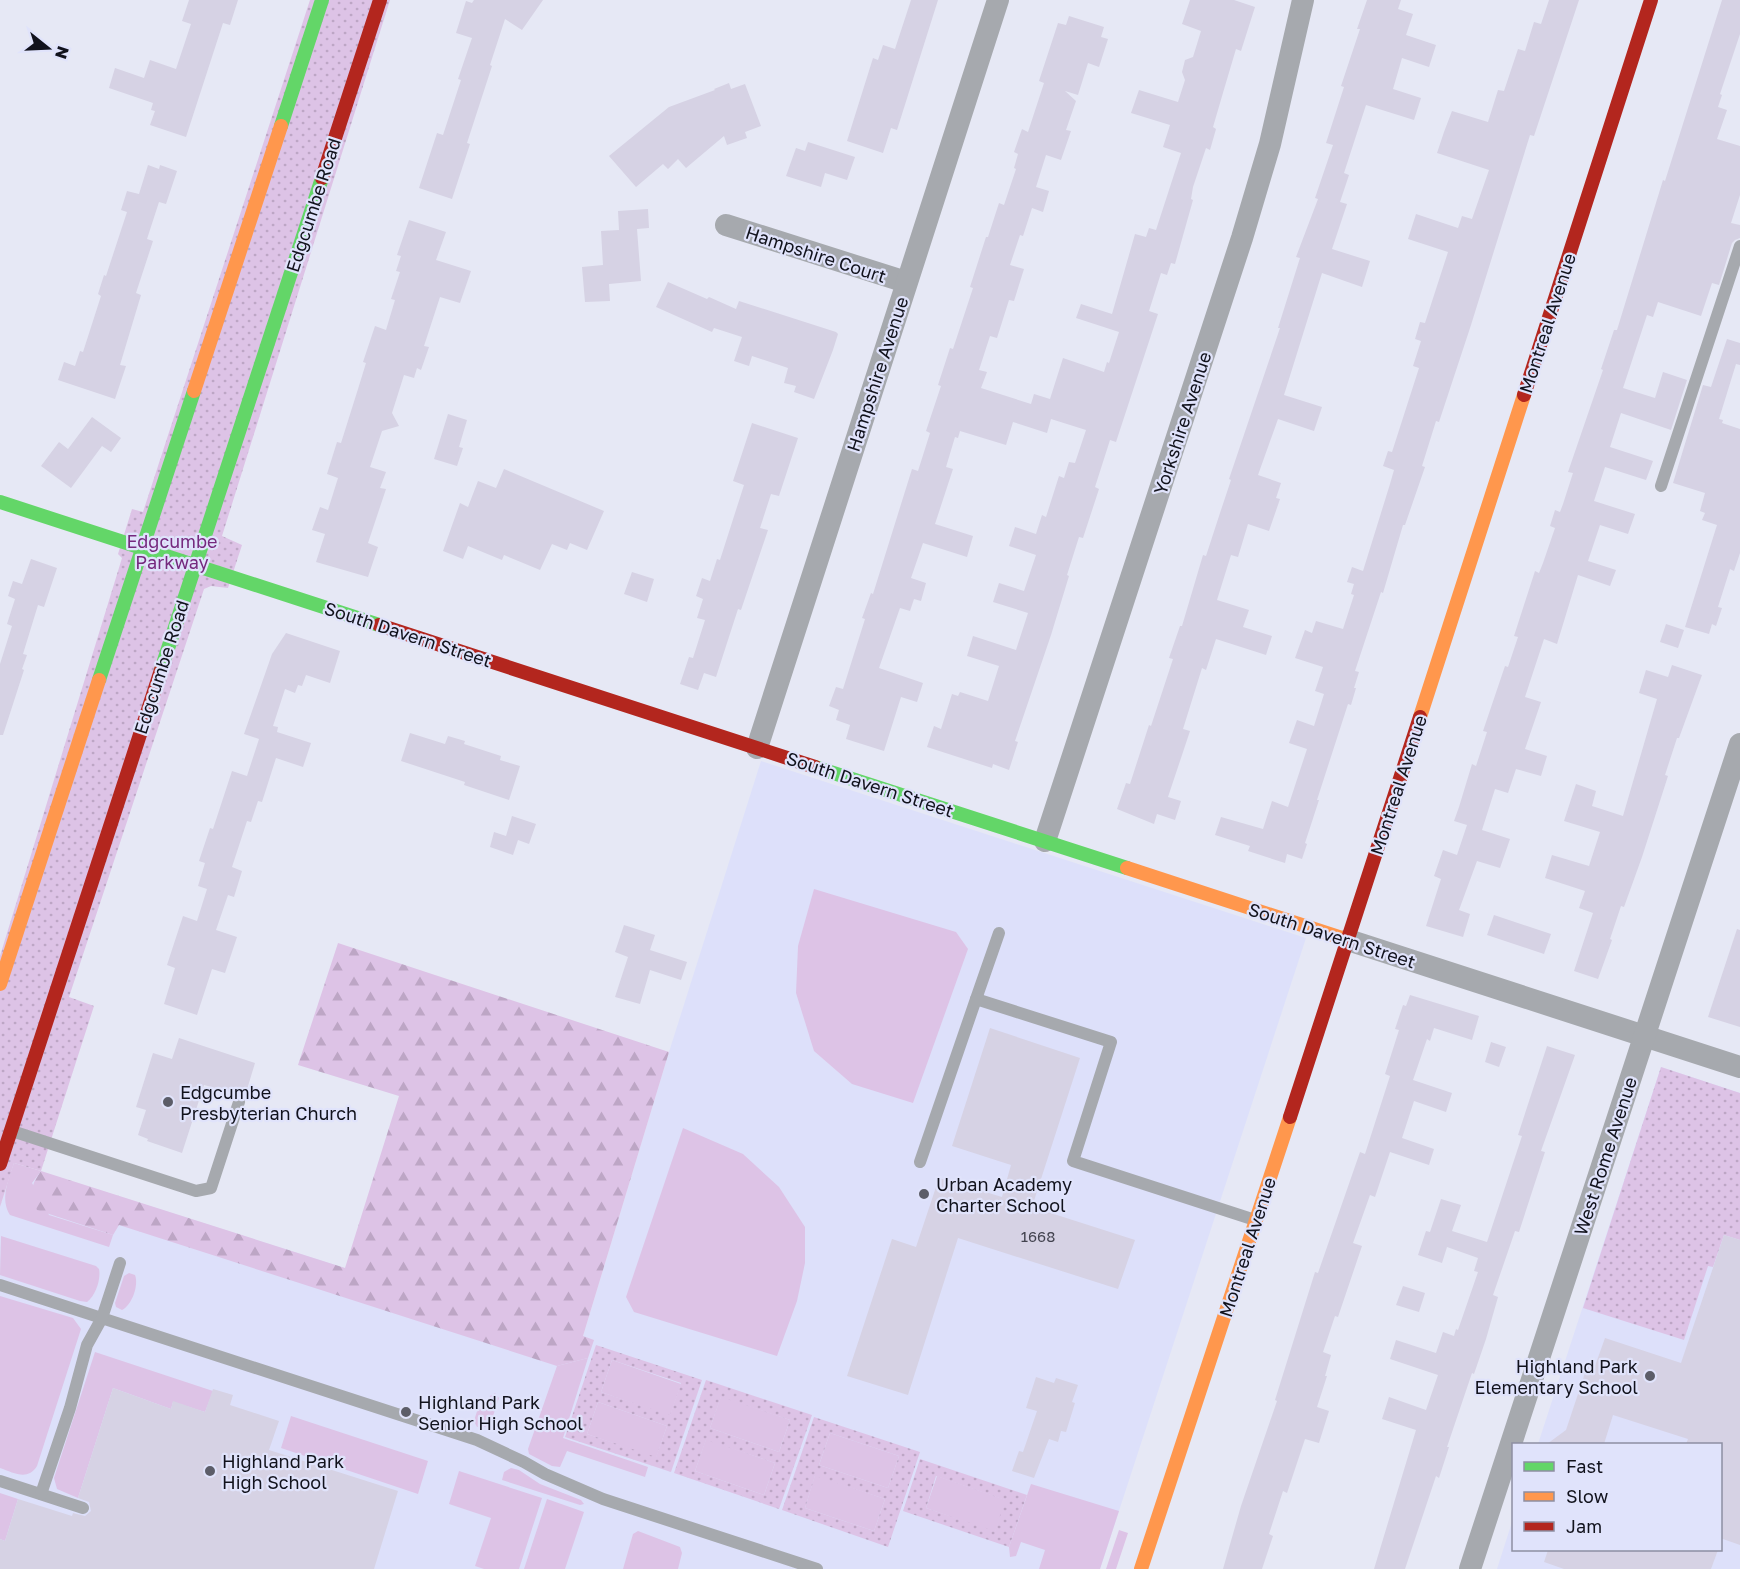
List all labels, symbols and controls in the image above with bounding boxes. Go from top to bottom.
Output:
north arrow [18,18,78,78]
text: N [51,44,74,62]
street label: Edgcumbe Road [281,135,345,275]
street label: Hampshire Court [743,221,889,287]
street label: Montreal Avenue [1514,250,1580,396]
street label: Hampshire Avenue [842,294,912,454]
street label: Yorkshire Avenue [1149,349,1215,497]
park label: Edgcumbe Parkway [126,530,218,573]
street label: Edgcumbe Road [129,597,193,737]
street label: South Davern Street [322,597,494,671]
street label: Montreal Avenue [1365,712,1431,858]
street label: South Davern Street [784,747,956,821]
street label: South Davern Street [1246,898,1418,972]
street label: West Rome Avenue [1569,1074,1641,1238]
place label: Edgcumbe Presbyterian Church [180,1081,357,1124]
marker: Edgcumbe Presbyterian Church [161,1095,175,1109]
place label: Urban Academy Charter School [936,1173,1072,1216]
street label: Montreal Avenue [1214,1174,1280,1320]
marker: Urban Academy Charter School [917,1187,931,1201]
house number: 1668 [1021,1227,1055,1245]
place label: Highland Park Elementary School [1474,1355,1638,1398]
marker: Highland Park Elementary School [1643,1369,1657,1383]
place label: Highland Park Senior High School [418,1391,583,1434]
marker: Highland Park Senior High School [399,1405,413,1419]
legend [1512,1443,1722,1551]
place label: Highland Park High School [222,1450,344,1493]
text: Fast [1566,1455,1603,1477]
marker: Highland Park High School [203,1464,217,1478]
text: Slow [1566,1485,1609,1507]
text: Jam [1566,1515,1602,1537]

